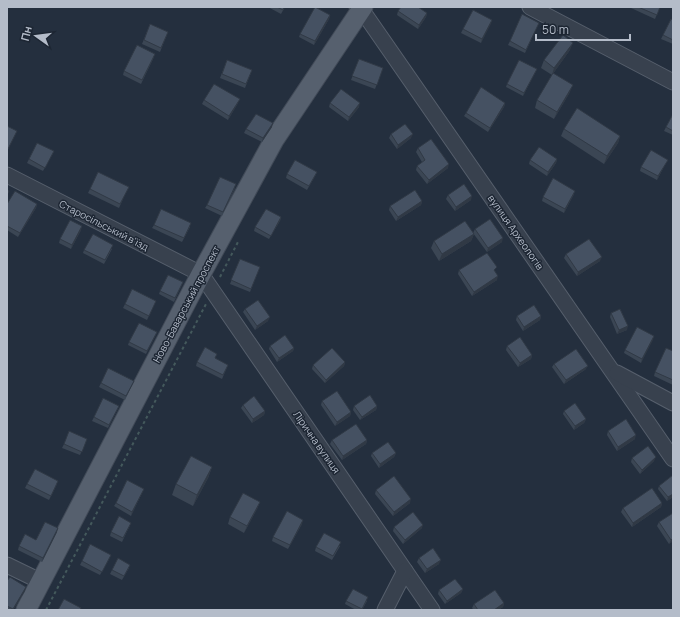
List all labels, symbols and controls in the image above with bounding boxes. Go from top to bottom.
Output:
north arrow [16,16,56,56]
scale bar [536,16,630,42]
text: 50 m [542,21,569,38]
text: Пн [17,24,35,42]
street label: вулиця Археологів [485,192,547,273]
street label: Старосільський в'їзд [57,196,151,254]
street label: Ново-Баварський проспект [149,243,223,365]
street label: Лірична вулиця [290,408,344,476]

